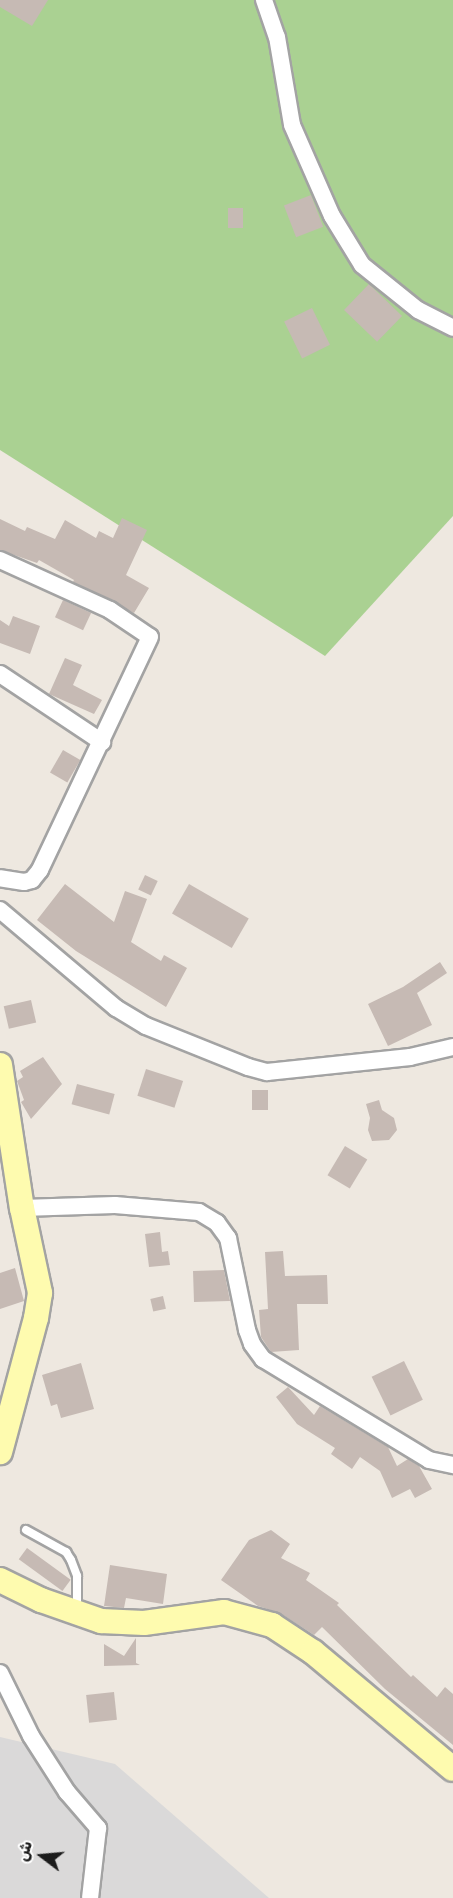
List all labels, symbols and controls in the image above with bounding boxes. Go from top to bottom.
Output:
north arrow [12,1826,72,1886]
text: ش [12,1839,36,1863]

